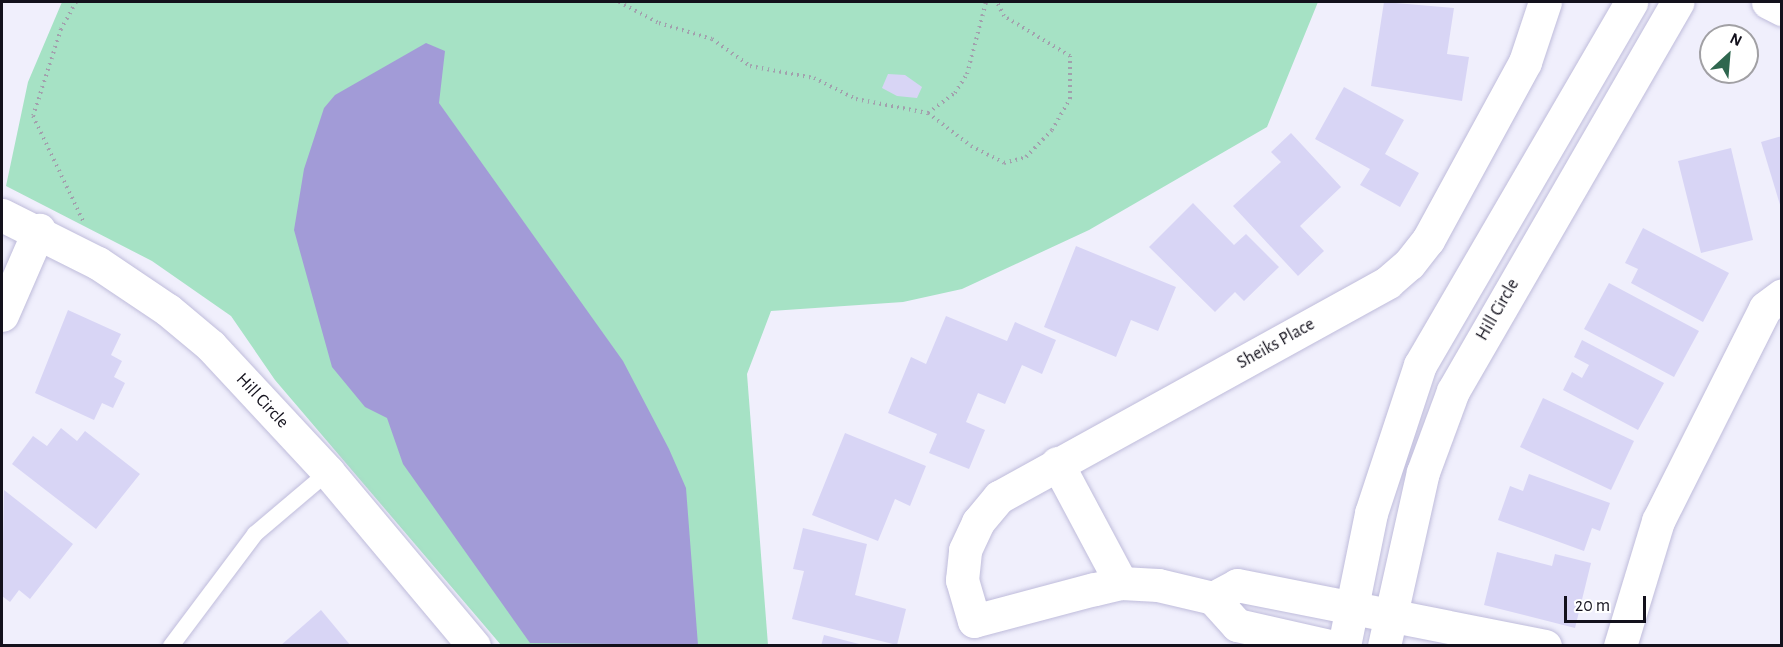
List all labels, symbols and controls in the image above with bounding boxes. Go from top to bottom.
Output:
north arrow [1699,24,1759,84]
text: N [1728,30,1745,49]
street label: Hill Circle [1472,275,1524,345]
street label: Sheiks Place [1233,314,1319,374]
street label: Hill Circle [231,369,293,433]
scale bar [1567,584,1650,622]
text: 20 m [1575,597,1610,615]

